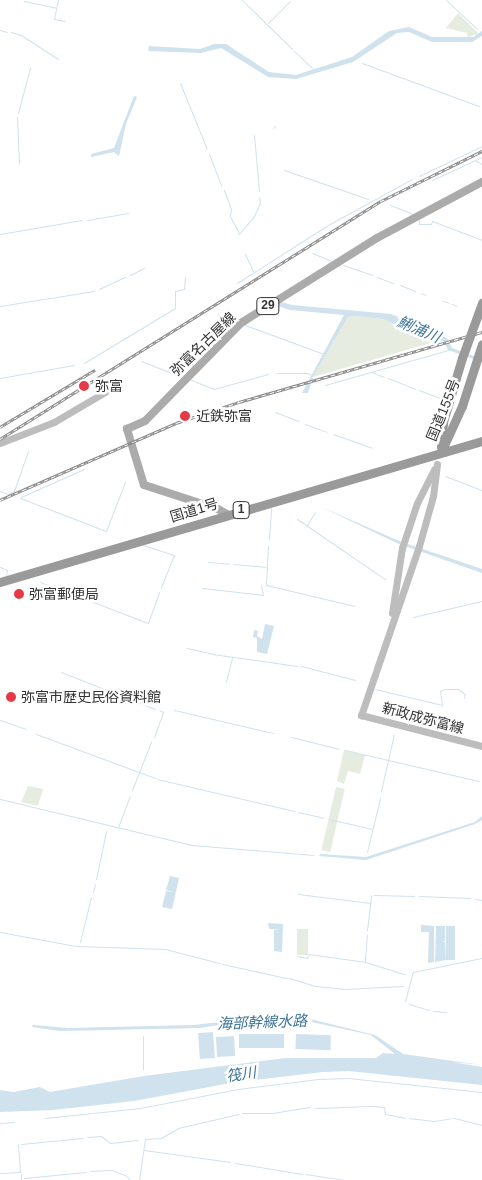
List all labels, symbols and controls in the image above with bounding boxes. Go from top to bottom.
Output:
road number: 29 [256,296,280,316]
street label: 弥富名古屋線 [167,309,239,379]
water label: 鯏浦川 [395,312,443,346]
street label: 国道155号 [423,377,463,443]
place label: 弥富 [95,378,123,394]
marker: 弥富 [77,379,91,393]
place label: 近鉄弥富 [196,408,252,424]
marker: 近鉄弥富 [178,409,192,423]
street label: 国道1号 [168,495,220,525]
road number: 1 [232,500,250,520]
place label: 弥富郵便局 [29,586,99,602]
marker: 弥富郵便局 [13,588,25,600]
place label: 弥富市歴史民俗資料館 [21,689,161,705]
marker: 弥富市歴史民俗資料館 [5,691,17,703]
street label: 新政成弥富線 [380,699,466,737]
water label: 海部幹線水路 [217,1011,307,1033]
water label: 筏川 [225,1063,257,1085]

